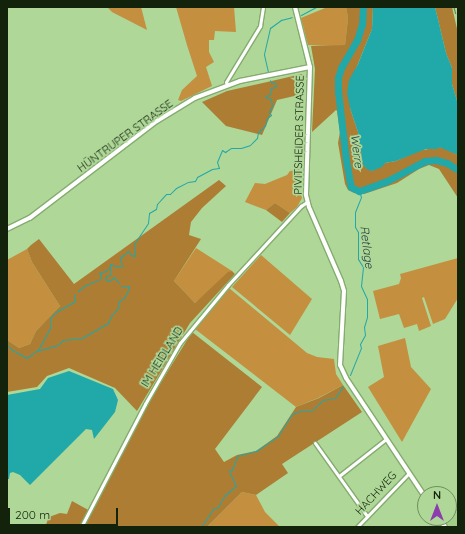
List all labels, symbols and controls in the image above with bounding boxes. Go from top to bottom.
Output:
street label: PIVITSHEIDER STRASSE [291,75,307,195]
street label: HÜNTRUPER STRASSE [75,97,175,175]
water label: Werre [348,133,366,169]
water label: Retlage [357,225,377,269]
street label: IM HEIDLAND [138,324,186,390]
street label: HACHWEG [353,469,399,517]
north arrow [417,486,457,526]
text: N [433,488,441,502]
scale bar [10,500,120,526]
text: 200 m [15,507,50,522]

